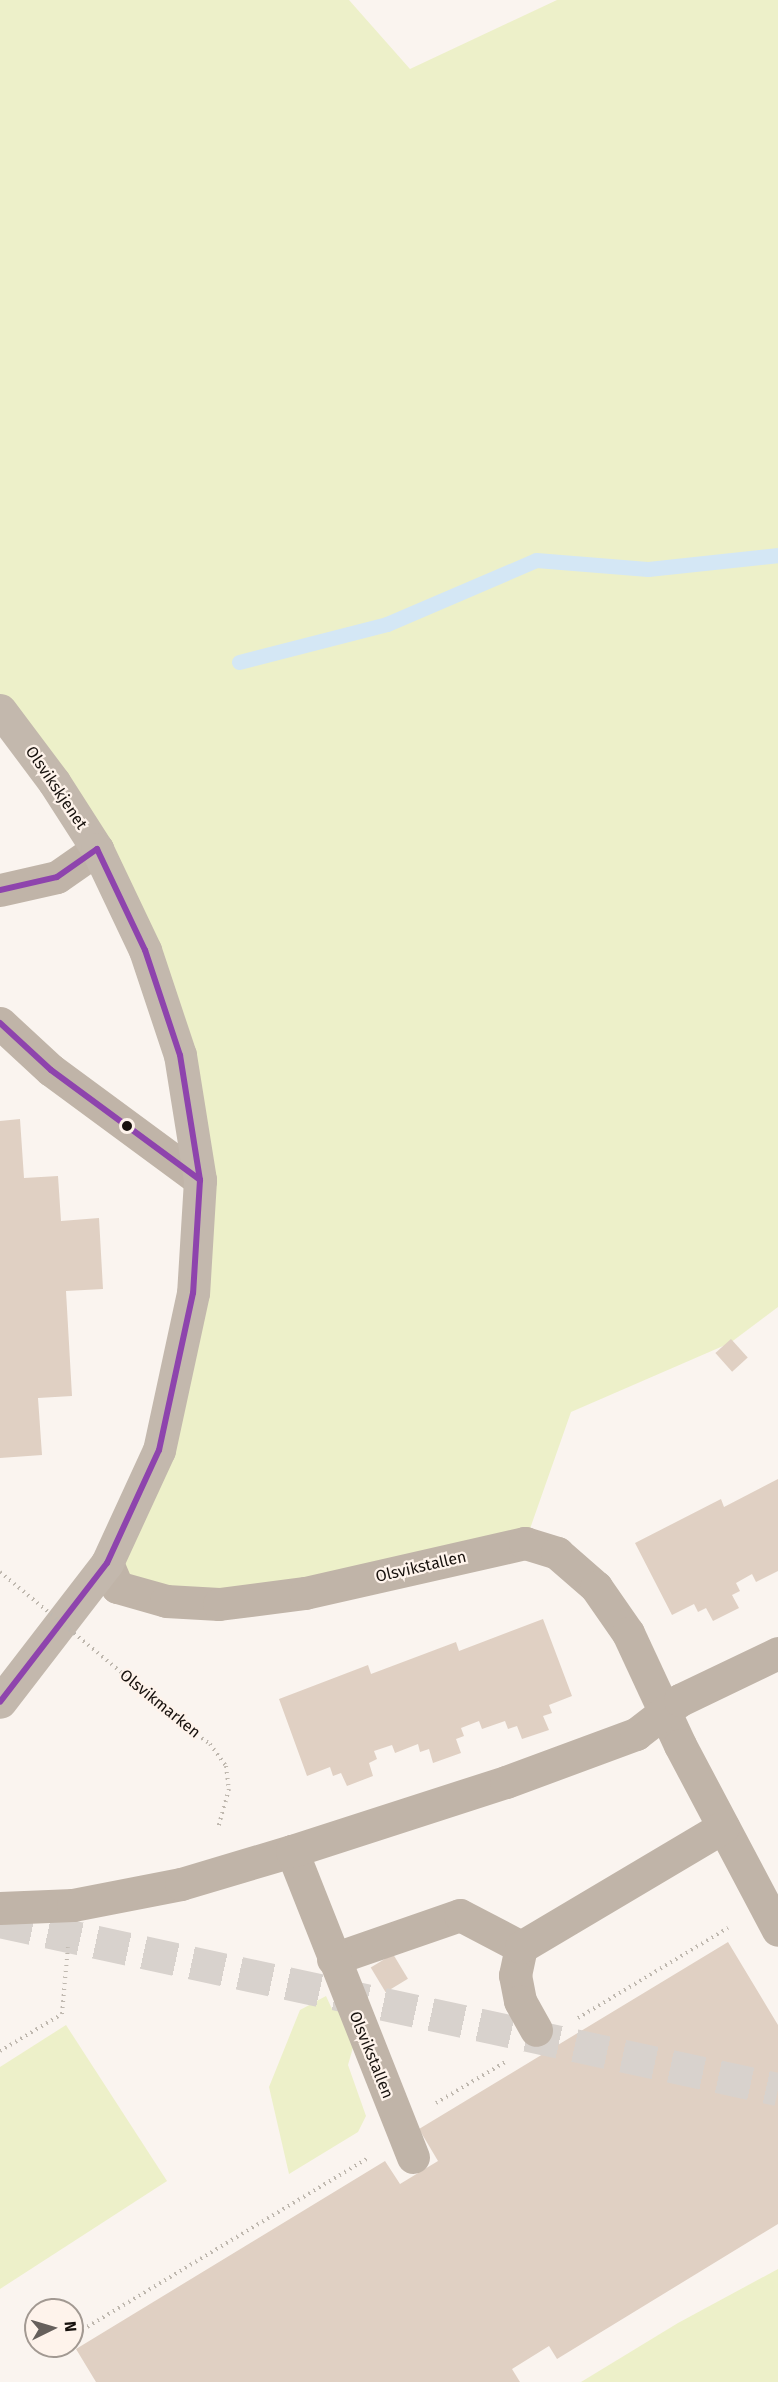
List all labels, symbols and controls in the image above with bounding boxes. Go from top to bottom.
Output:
street label: Olsvikskjenet [21,743,91,833]
unlabelled marker [121,1120,133,1132]
street label: Olsvikstallen [374,1547,468,1587]
street label: Olsvikmarken [116,1666,204,1742]
street label: Olsvikstallen [345,2009,397,2101]
north arrow [24,2298,84,2358]
text: N [61,2320,80,2333]

